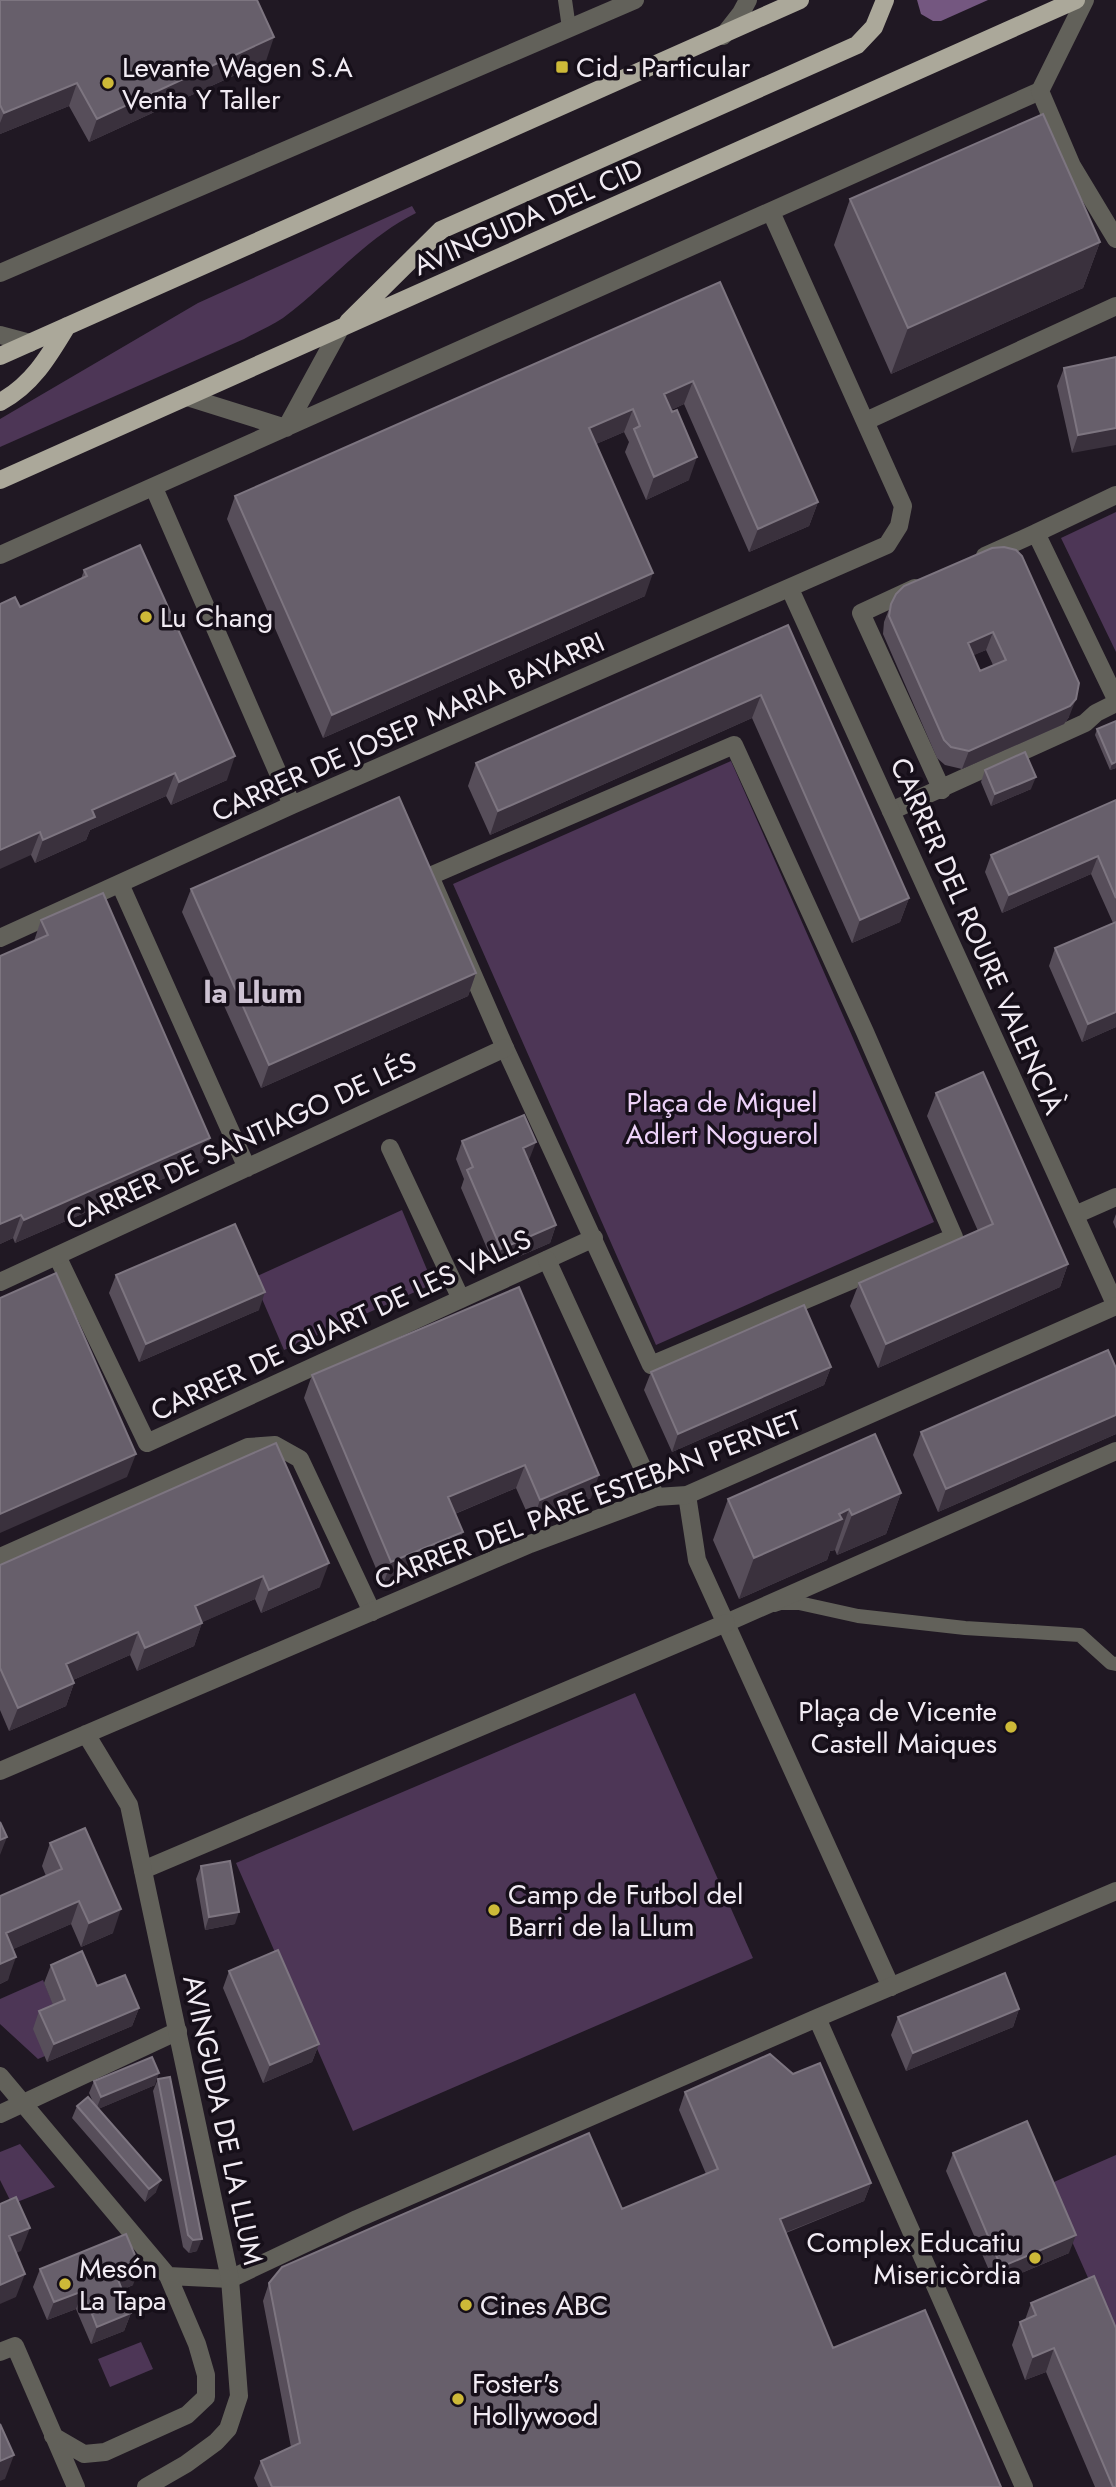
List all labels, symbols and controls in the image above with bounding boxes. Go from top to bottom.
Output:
place label: Levante Wagen S.A Venta Y Taller [122,47,353,120]
place label: Cid - Particular [576,47,751,88]
marker: Cid - Particular [554,59,570,75]
marker: Levante Wagen S.A Venta Y Taller [100,75,116,91]
street label: AVINGUDA DEL CID [407,148,649,286]
place label: Lu Chang [160,597,273,638]
marker: Lu Chang [138,609,154,625]
street label: CARRER DE JOSEP MARIA BAYARRI [205,622,611,832]
street label: CARRER DEL ROURE VALENCIÀ [880,751,1075,1121]
district label: la Llum [203,971,303,1014]
street label: CARRER DE SANTIAGO DE LÉS [59,1042,423,1240]
park label: Plaça de Miquel Adlert Noguerol [625,1082,819,1155]
street label: CARRER DE QUART DE LES VALLS [144,1219,538,1431]
street label: CARRER DEL PARE ESTEBAN PERNET [369,1399,807,1601]
place label: Plaça de Vicente Castell Maiques [798,1691,997,1764]
marker: Plaça de Vicente Castell Maiques [1003,1719,1019,1735]
place label: Camp de Futbol del Barri de la Llum [508,1874,743,1947]
marker: Camp de Futbol del Barri de la Llum [486,1902,502,1918]
street label: AVINGUDA DE LA LLUM [172,1971,274,2269]
place label: Complex Educatiu Misericòrdia [807,2222,1021,2295]
place label: Mesón La Tapa [79,2248,167,2321]
marker: Complex Educatiu Misericòrdia [1027,2250,1043,2266]
marker: Mesón La Tapa [57,2276,73,2292]
place label: Cines ABC [480,2285,609,2326]
marker: Cines ABC [458,2297,474,2313]
place label: Foster's Hollywood [472,2363,599,2436]
marker: Foster's Hollywood [450,2391,466,2407]

